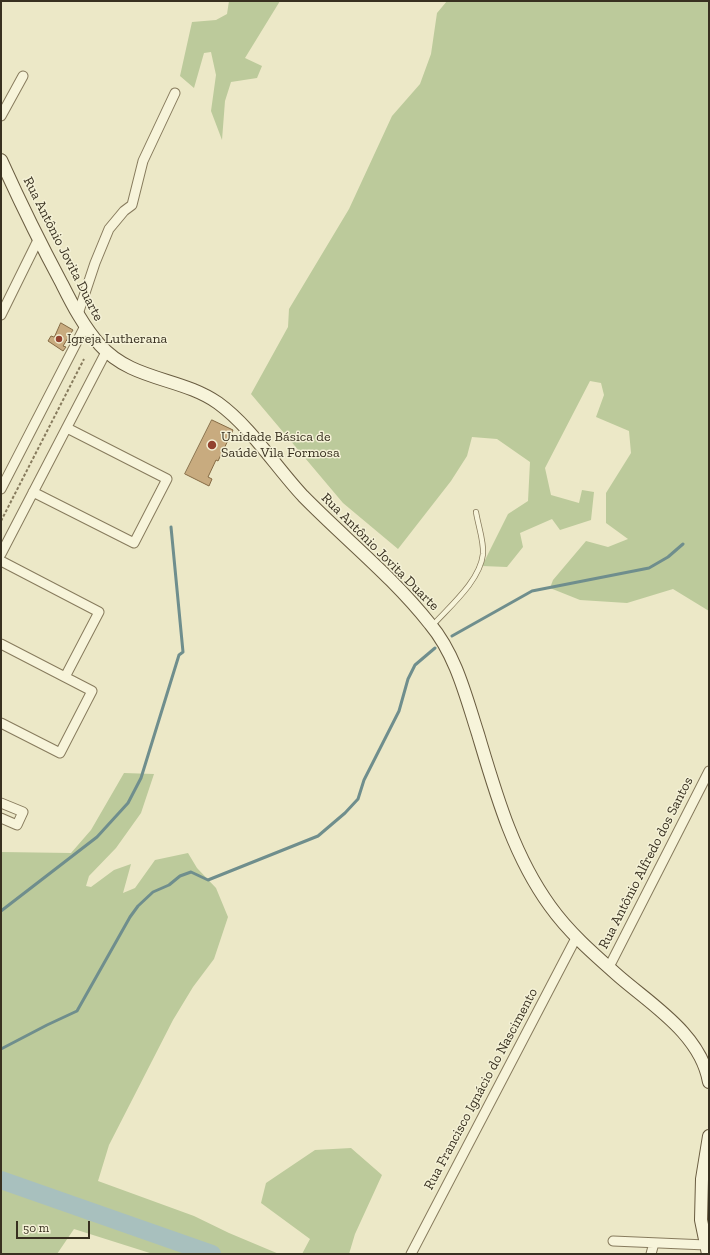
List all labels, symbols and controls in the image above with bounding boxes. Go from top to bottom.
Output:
street label: Rua Antônio Jovita Duarte [19,174,107,324]
place label: Igreja Lutherana [67,331,167,347]
marker: Igreja Lutherana [54,334,64,344]
place label: Unidade Básica de Saúde Vila Formosa [221,429,340,462]
marker: Unidade Básica de Saúde Vila Formosa [206,439,218,451]
street label: Rua Antônio Jovita Duarte [318,490,442,614]
street label: Rua Antônio Alfredo dos Santos [595,774,697,952]
street label: Rua Francisco Ignácio do Nascimento [421,985,541,1193]
scale bar [18,1213,92,1239]
text: 50 m [23,1221,49,1235]

